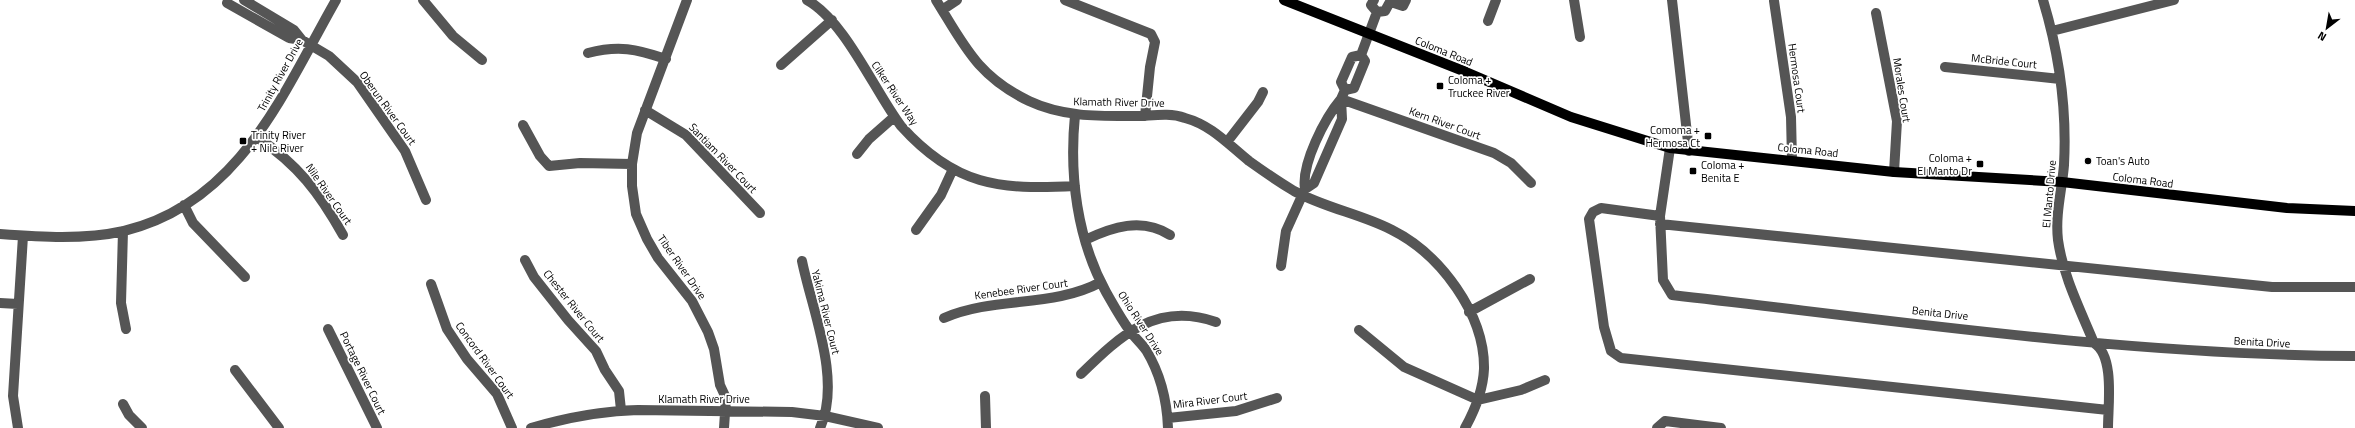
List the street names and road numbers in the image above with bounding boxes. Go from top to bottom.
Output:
street label: Coloma Road [1413,32,1475,70]
street label: Trinity River Drive [253,35,307,114]
street label: Hermosa Court [1784,42,1810,114]
street label: McBride Court [1970,50,2038,72]
street label: Morales Court [1889,57,1915,124]
street label: Cilker River Way [868,58,923,129]
street label: Oberun River Court [356,68,420,148]
street label: Klamath River Drive [1073,93,1165,111]
street label: Kern River Court [1407,103,1483,143]
street label: Santiam River Court [685,119,761,197]
street label: Coloma Road [1777,139,1839,161]
street label: El Manto Drive [2038,159,2060,228]
street label: Nile River Court [302,160,356,228]
street label: Coloma Road [2112,168,2174,192]
street label: Tiber River Drive [654,231,711,303]
street label: Chester River Court [540,266,608,346]
street label: Yakima River Court [808,268,844,356]
street label: Kenebee River Court [973,275,1069,303]
street label: Ohio River Drive [1114,288,1168,359]
street label: Benita Drive [1911,302,1969,324]
street label: Concord River Court [452,318,518,402]
street label: Portage River Court [336,329,390,417]
street label: Benita Drive [2233,333,2291,351]
street label: Mira River Court [1172,387,1248,412]
street label: Klamath River Drive [658,391,750,407]

